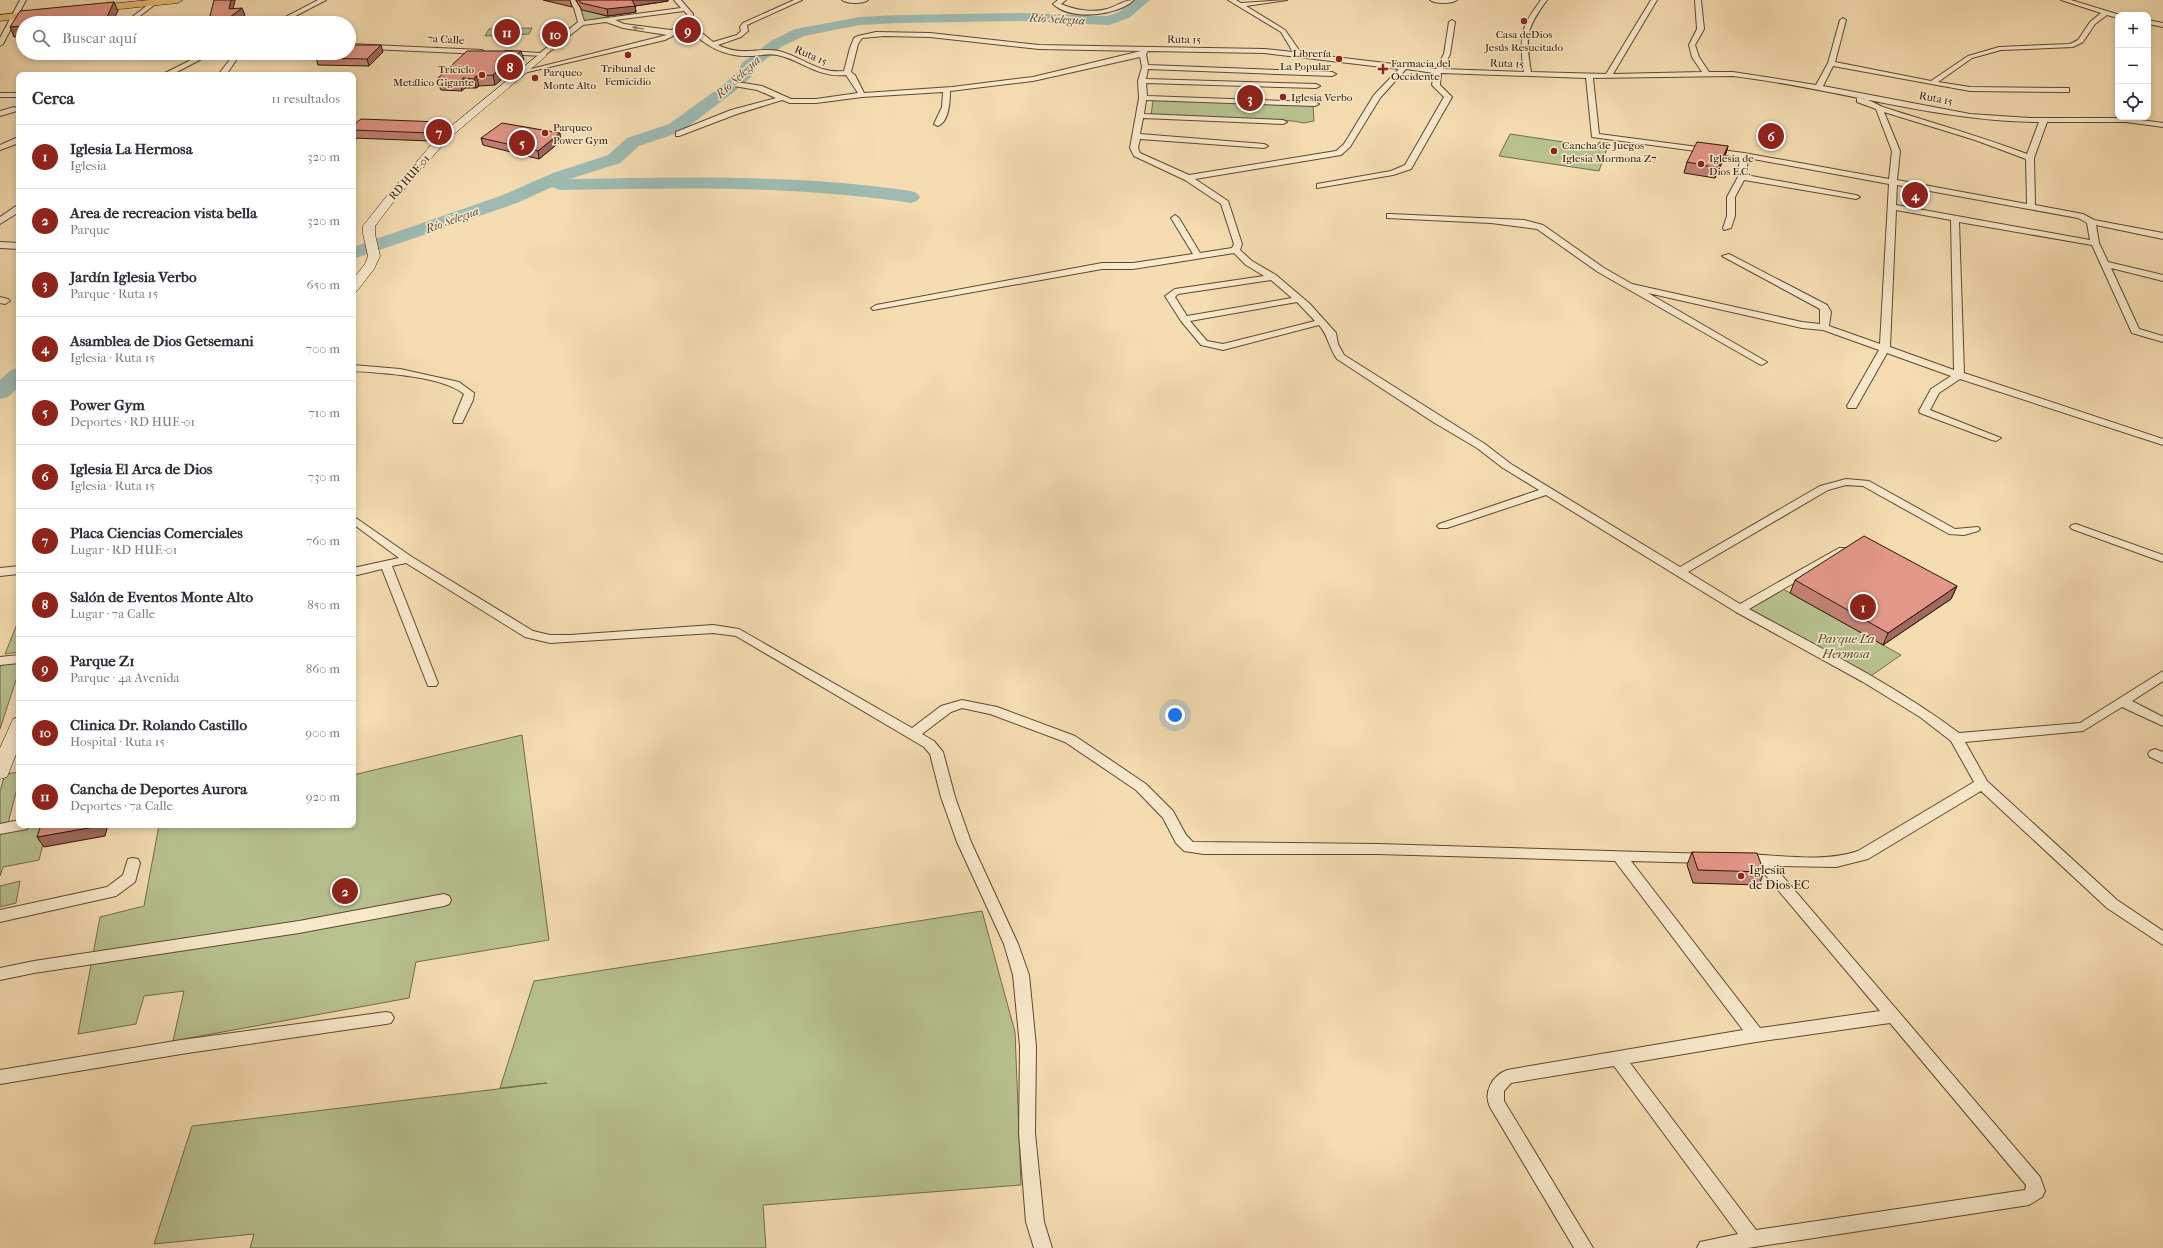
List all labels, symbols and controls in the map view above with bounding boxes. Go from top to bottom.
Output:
water label: Río Selegua [1028,10,1085,27]
map controls [2115,12,2151,120]
button: + [2115,12,2151,48]
pin: 9 [675,15,701,45]
search box [16,16,356,60]
marker: Casa deDios Jesús Resucitado [1519,16,1529,26]
pin: 11 [494,17,520,47]
pin: 10 [542,19,568,49]
one-way arrow [632,25,644,31]
icon: search [30,27,52,49]
place label: Casa deDios Jesús Resucitado [1484,28,1564,54]
text: Buscar aquí [62,29,137,47]
street label: 7a Calle [427,32,465,47]
street label: Ruta 15 [1167,33,1201,46]
street label: Ruta 15 [793,43,829,68]
place label: Librería La Popular [1280,47,1332,73]
button: − [2115,48,2151,84]
marker: Tribunal de Femicidio [623,50,633,60]
pin: 8 [497,52,523,82]
water label: Río Selegua [712,53,763,102]
marker: Librería La Popular [1334,54,1344,64]
street label: Ruta 15 [1490,56,1524,71]
place label: Farmacia del Occidente [1391,57,1451,83]
place label: Tribunal de Femicidio [601,62,656,88]
place label: Triciclo Metálico Gigante [393,63,475,89]
marker: Farmacia del Occidente [1378,64,1388,74]
place label: Parqueo Monte Alto [543,66,596,92]
marker: Triciclo Metálico Gigante [477,70,487,80]
marker: Parqueo Monte Alto [530,73,540,83]
pin: 3 [1237,83,1263,113]
button: locate [2115,84,2151,120]
text: Cerca [32,88,74,108]
street label: Ruta 15 [1918,89,1954,108]
text: 11 resultados [271,91,340,106]
place label: Iglesia Verbo [1291,91,1353,104]
marker: Iglesia Verbo [1278,92,1288,102]
pin: 7 [426,117,452,147]
place label: Parqueo Power Gym [553,121,609,147]
pin: 6 [1758,121,1784,151]
pin: 5 [509,128,535,158]
marker: Parqueo Power Gym [540,128,550,138]
place label: Cancha de Juegos Iglesia Mormona Z7 [1562,139,1657,165]
text: Iglesia La Hermosa [70,140,193,158]
marker: Cancha de Juegos Iglesia Mormona Z7 [1549,146,1559,156]
text: 1 [43,149,47,164]
text: 320 m [307,149,340,164]
street label: RD HUE-01 [386,152,433,203]
place label: Iglesia de Dios E.C. [1709,152,1754,178]
text: Iglesia [70,158,107,173]
marker: Iglesia de Dios E.C. [1696,159,1706,169]
pin: 4 [1902,180,1928,210]
text: Area de recreacion vista bella [70,204,257,222]
water label: Río Selegua [422,204,481,236]
text: 2 [42,213,48,228]
text: 320 m [307,213,340,228]
text: Parque [70,222,110,237]
text: Jardín Iglesia Verbo [70,268,197,286]
text: 3 [42,277,48,292]
text: 650 m [307,277,340,292]
text: Parque · Ruta 15 [70,286,158,301]
text: Asamblea de Dios Getsemani [70,332,254,350]
text: 4 [41,341,49,356]
text: 700 m [306,341,340,356]
text: Iglesia · Ruta 15 [70,350,155,365]
text: Power Gym [70,396,145,414]
text: 5 [42,405,48,420]
text: 710 m [308,405,340,420]
text: Deportes · RD HUE-01 [70,414,195,429]
text: Iglesia El Arca de Dios [70,460,212,478]
text: 6 [41,469,49,484]
text: 730 m [308,469,340,484]
text: Iglesia · Ruta 15 [70,478,155,493]
text: Placa Ciencias Comerciales [70,524,243,542]
text: 7 [42,533,48,548]
text: 760 m [306,533,340,548]
text: Lugar · RD HUE-01 [70,542,177,557]
text: Salón de Eventos Monte Alto [70,588,253,606]
pin: 1 [1850,592,1876,622]
text: 8 [42,597,48,612]
text: 850 m [307,597,340,612]
text: Lugar · 7a Calle [70,606,155,621]
park label: Parque La Hermosa [1816,631,1875,661]
text: Parque Z1 [70,652,135,670]
text: 9 [42,661,48,676]
text: 860 m [306,661,340,676]
text: Parque · 4a Avenida [70,670,180,685]
your location [1165,705,1185,725]
text: Clinica Dr. Rolando Castillo [70,716,247,734]
text: 10 [39,725,51,740]
text: 900 m [305,725,340,740]
text: Hospital · Ruta 15 [70,734,165,749]
text: Cancha de Deportes Aurora [70,780,247,798]
text: 11 [40,789,50,804]
text: 920 m [306,789,340,804]
text: Deportes · 7a Calle [70,798,173,813]
place label: Iglesia de Dios EC [1749,862,1810,892]
marker: Iglesia de Dios EC [1736,871,1746,881]
pin: 2 [332,876,358,906]

